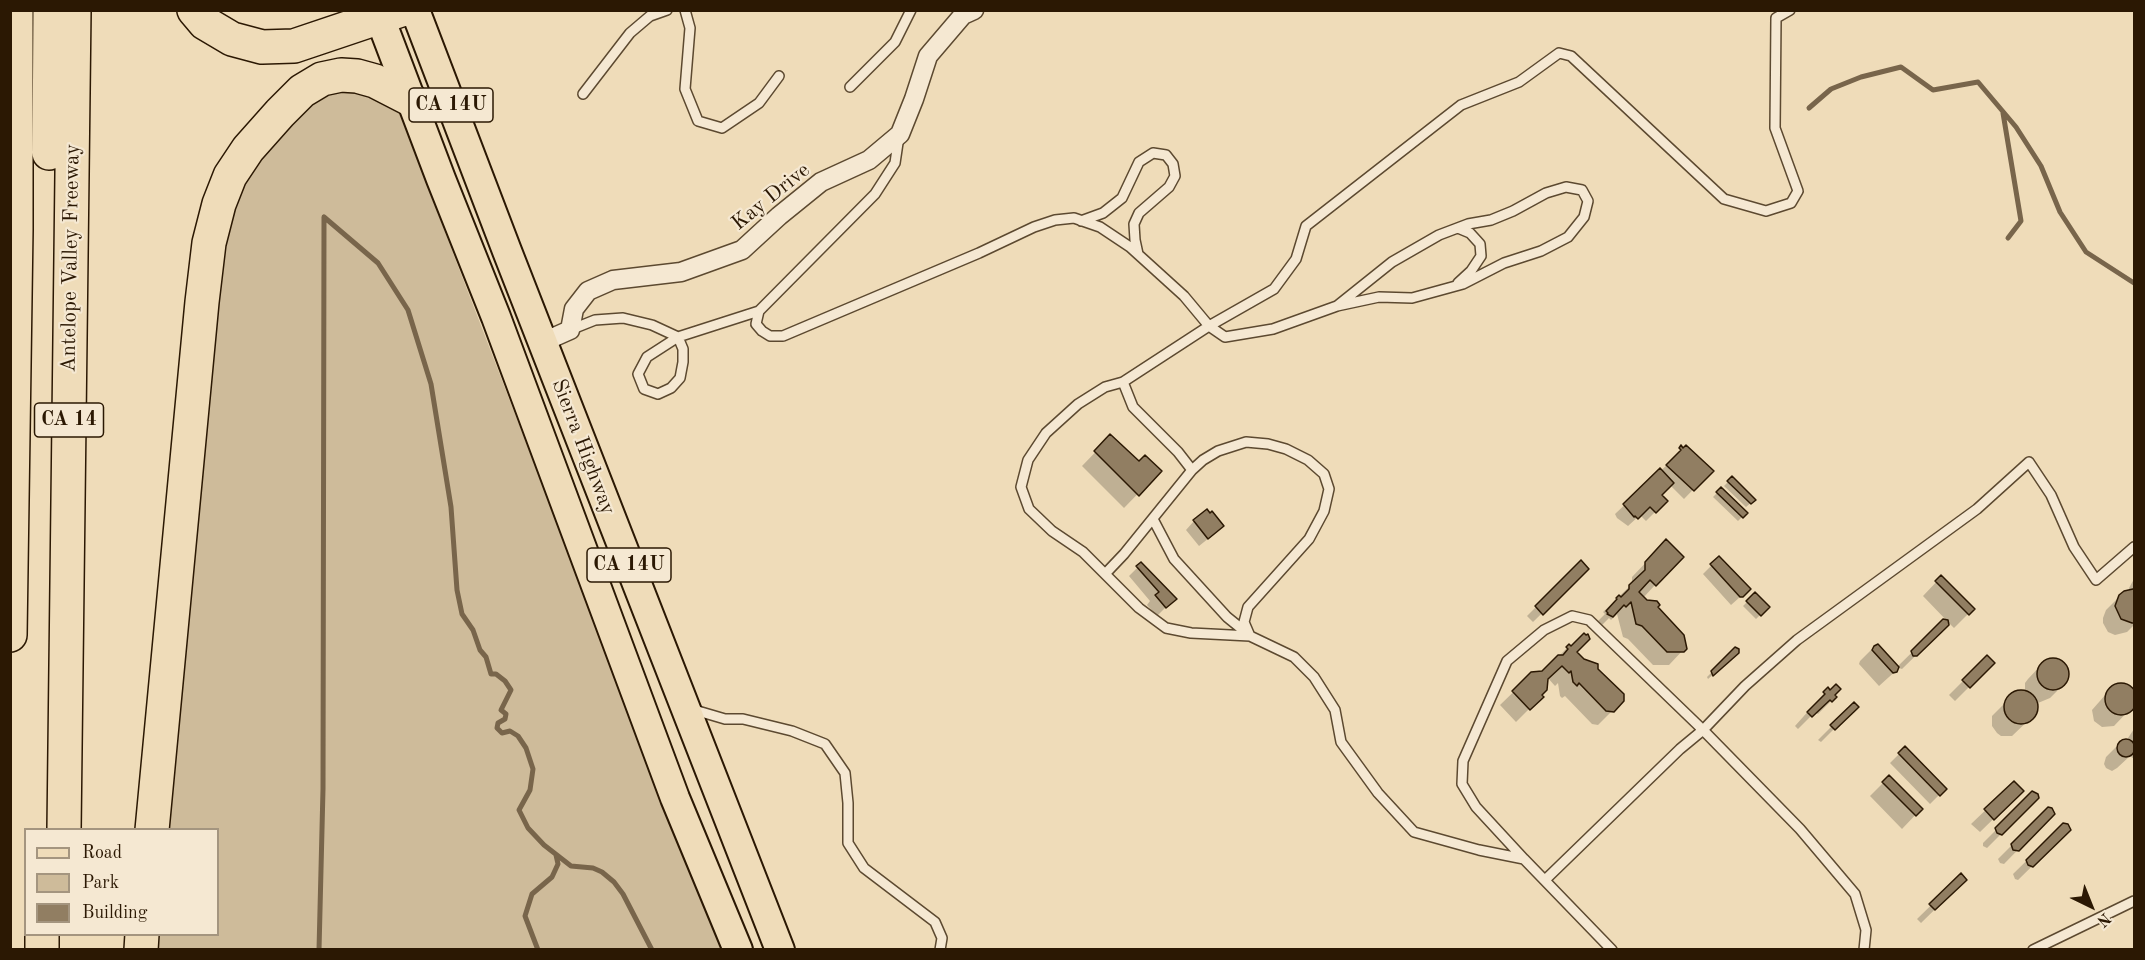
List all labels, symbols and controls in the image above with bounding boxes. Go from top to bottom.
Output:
road number: CA 14U [409,88,493,122]
street label: Antelope Valley Freeway [56,143,86,373]
street label: Kay Drive [727,158,815,236]
street label: Sierra Highway [546,375,620,519]
road number: CA 14 [34,403,104,437]
road number: CA 14U [587,548,671,582]
legend [24,828,219,936]
text: Road [82,844,122,862]
text: Park [82,874,119,892]
north arrow [2061,876,2121,936]
text: Building [82,904,147,922]
text: N [2093,909,2113,929]

